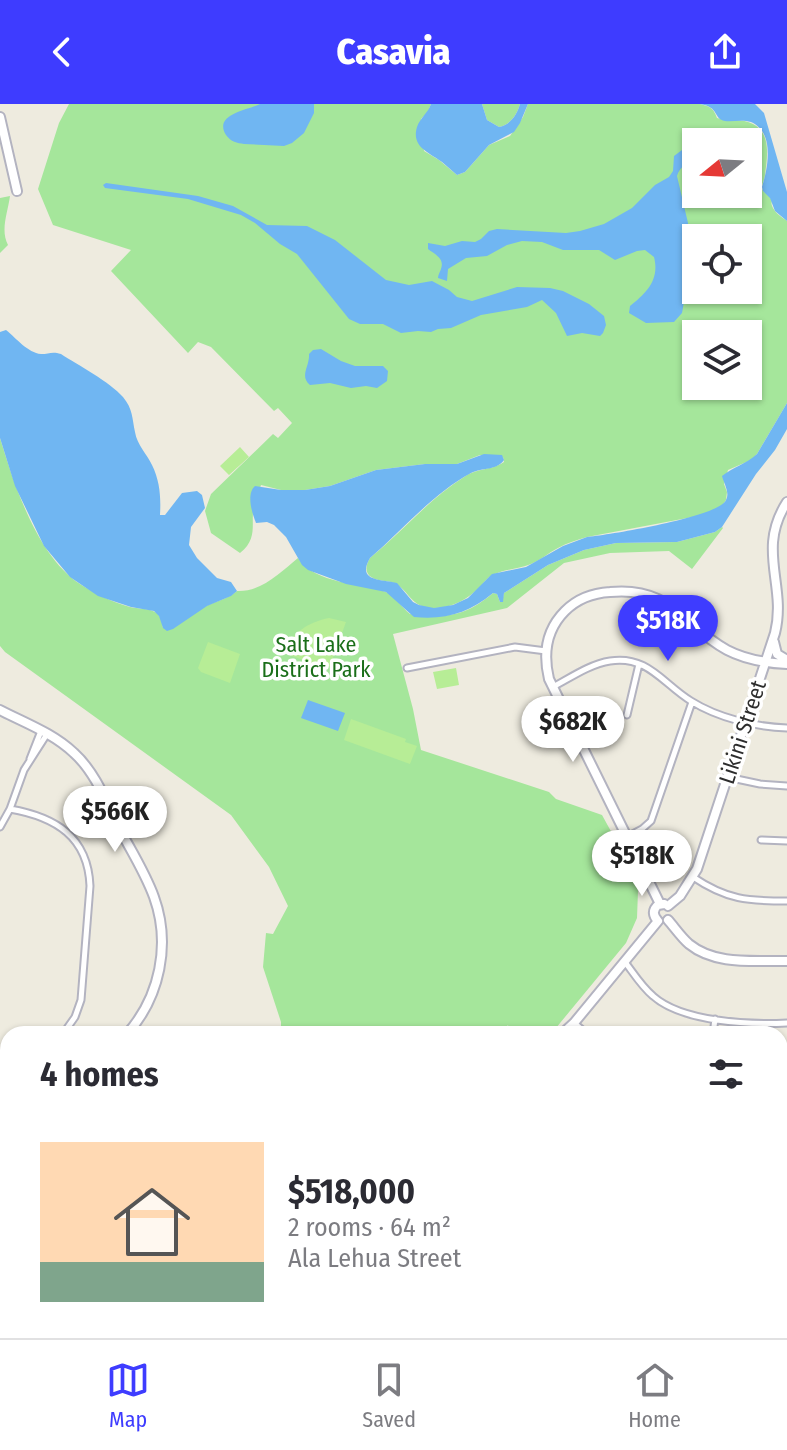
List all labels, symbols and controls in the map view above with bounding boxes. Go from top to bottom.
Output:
icon: back [40,30,84,74]
text: Casavia [336,30,451,74]
icon: share [703,30,747,74]
north arrow [682,128,762,208]
map controls [682,128,762,400]
button: locate [682,224,762,304]
button: layers [682,320,762,400]
pin: $518K [612,595,724,663]
text: $518K [636,605,700,636]
park label: Salt Lake District Park [262,631,371,683]
street label: Likini Street [713,676,772,787]
pin: $682K [517,696,629,764]
text: $682K [539,706,607,737]
pin: $566K [59,786,171,854]
text: $566K [81,796,149,827]
pin: $518K [586,830,698,898]
text: $518K [610,840,674,871]
icon: filters [704,1052,748,1096]
text: 4 homes [40,1054,159,1095]
text: $518,000 [288,1171,415,1212]
icon: home [104,1174,200,1270]
text: 2 rooms · 64 m² [288,1212,451,1243]
text: Ala Lehua Street [288,1243,461,1274]
tab: Map [106,1358,150,1433]
tab: Saved [362,1358,416,1433]
tab: Home [628,1358,681,1433]

